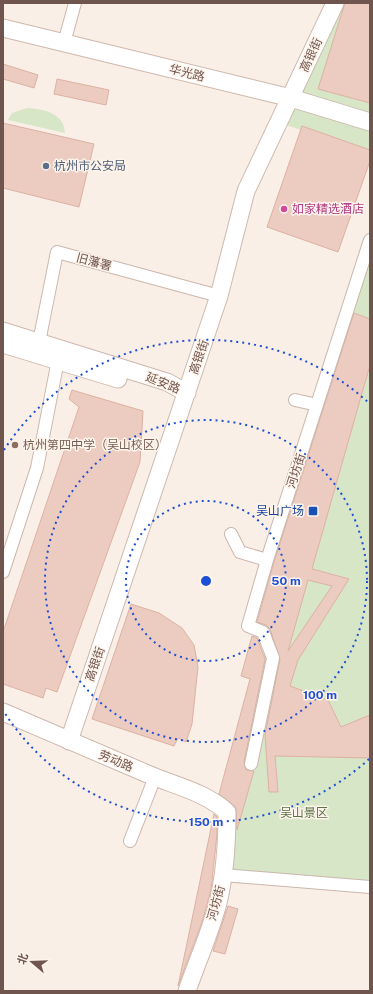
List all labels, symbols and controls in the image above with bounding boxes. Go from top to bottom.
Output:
street label: 高银街 [297,36,325,74]
street label: 华光路 [168,62,206,84]
place label: 杭州市公安局 [54,159,126,173]
marker: 杭州市公安局 [41,161,51,171]
place label: 如家精选酒店 [292,202,364,216]
marker: 如家精选酒店 [279,204,289,214]
street label: 旧藩署 [75,251,113,273]
street label: 高银街 [187,338,211,376]
street label: 延安路 [144,370,182,396]
place label: 杭州第四中学（吴山校区） [23,438,167,452]
marker: 杭州第四中学（吴山校区） [10,440,20,450]
street label: 河坊街 [284,452,308,490]
place label: 吴山广场 [256,504,304,518]
marker: 吴山广场 [307,505,319,517]
centre of rings [199,574,213,588]
text: 50 m [271,574,301,588]
street label: 高银街 [83,645,107,683]
text: 100 m [303,688,337,702]
street label: 劳动路 [97,748,135,774]
park label: 吴山景区 [280,806,328,820]
text: 150 m [189,815,223,829]
street label: 河坊街 [205,884,227,922]
north arrow [12,942,52,982]
text: 北 [15,952,30,966]

